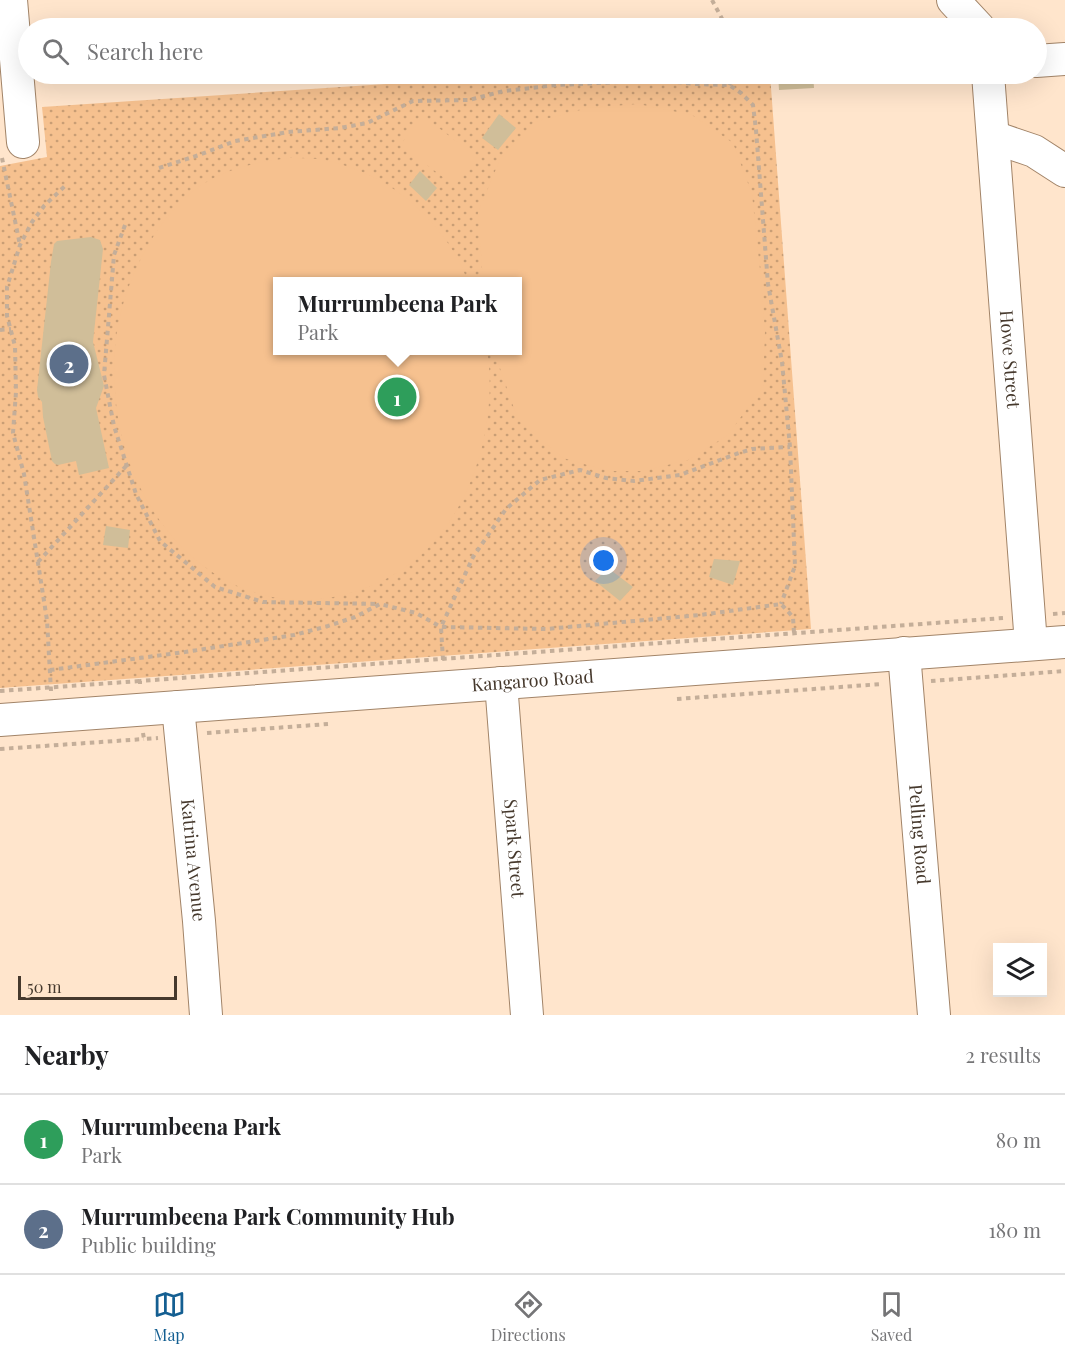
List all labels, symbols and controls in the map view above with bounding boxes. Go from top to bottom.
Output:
search box [18,18,1047,84]
icon: search [39,35,72,68]
text: Search here [87,36,203,66]
popup [273,277,522,355]
text: Murrumbeena Park [298,288,497,318]
street label: Howe Street [995,309,1026,410]
text: Park [298,318,339,345]
pin: 2 [50,342,88,386]
pin: 1 [378,374,416,420]
your location [589,546,618,575]
street label: Kangaroo Road [471,664,595,696]
street label: Pelling Road [904,783,936,886]
street label: Katrina Avenue [176,798,212,923]
street label: Spark Street [499,798,531,900]
map controls [993,943,1047,997]
button: layers [993,943,1047,997]
scale bar [18,973,177,1000]
text: 50 m [27,976,61,997]
text: Nearby [24,1037,109,1072]
text: 2 results [966,1041,1041,1068]
text: Murrumbeena Park [81,1111,281,1141]
text: 1 [40,1126,47,1153]
text: 80 m [996,1126,1041,1153]
text: Park [81,1141,122,1168]
text: Murrumbeena Park Community Hub [81,1201,455,1231]
text: 2 [38,1216,49,1243]
text: 180 m [988,1216,1041,1243]
text: Public building [81,1231,216,1258]
tab: Map [153,1288,186,1345]
tab: Directions [491,1288,566,1345]
tab: Saved [871,1288,912,1345]

